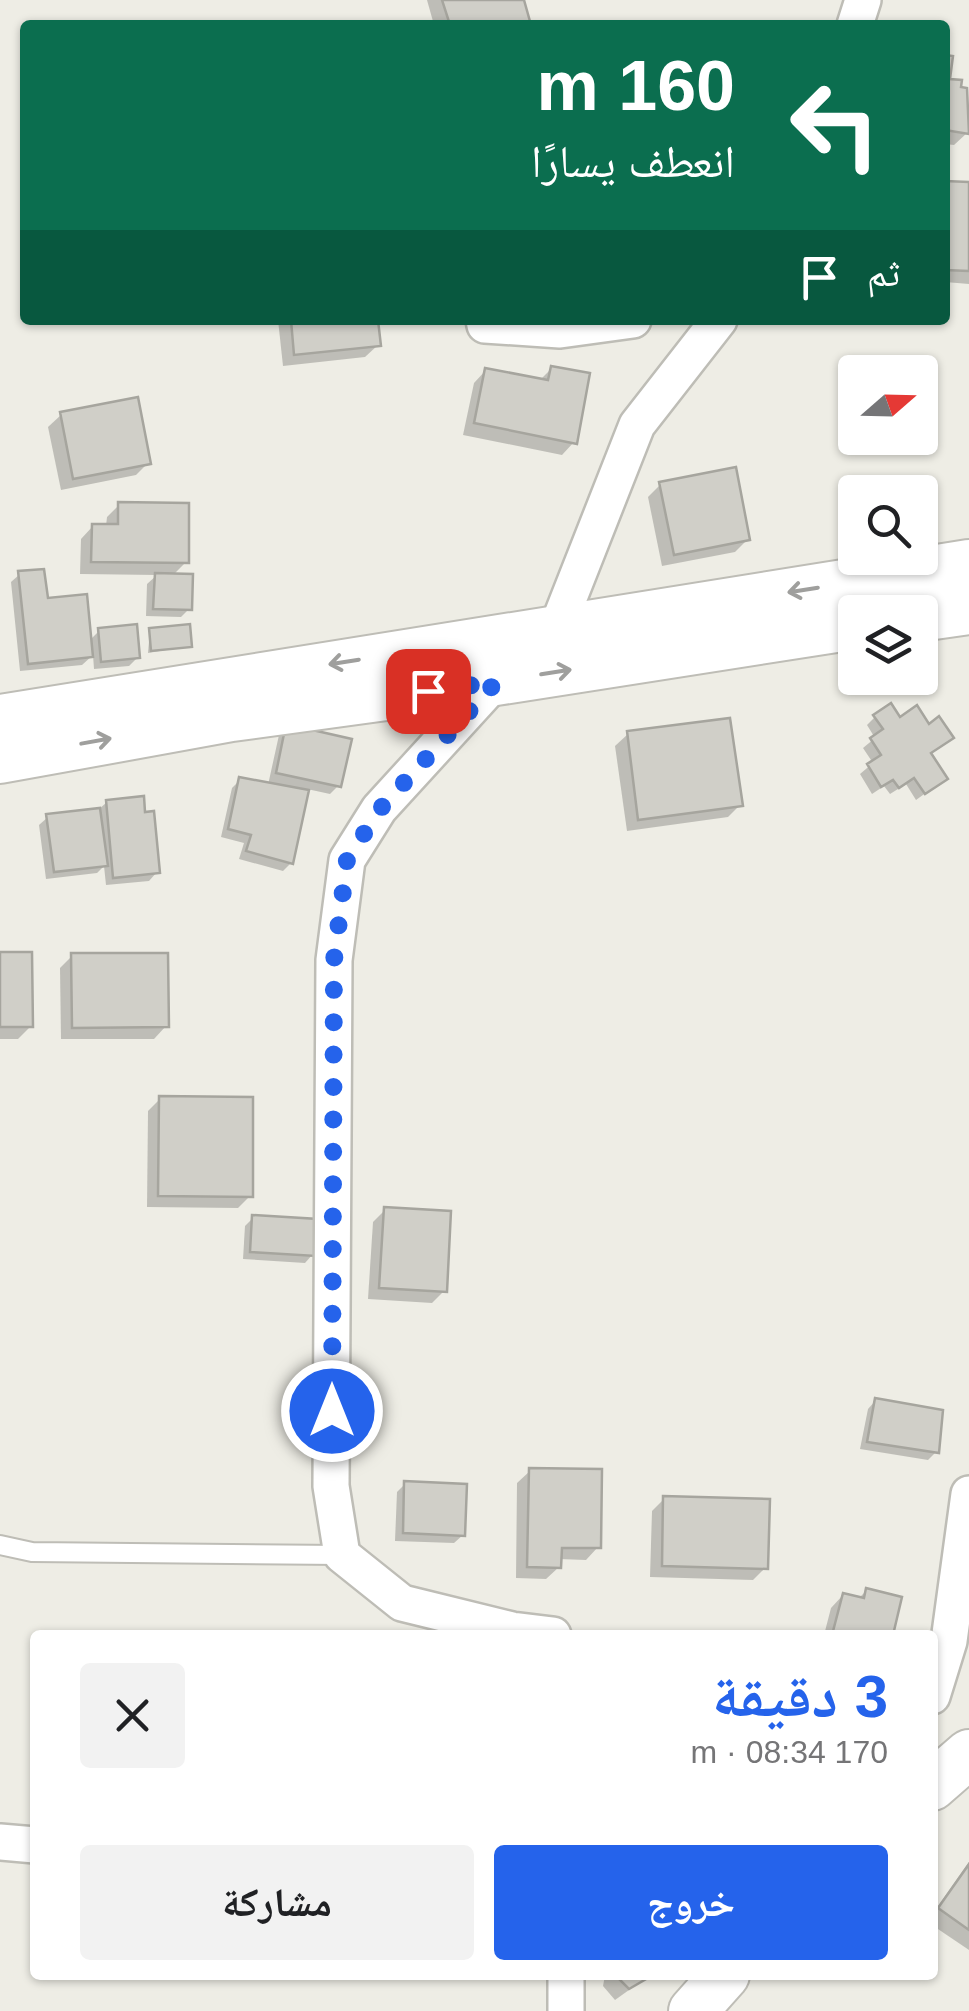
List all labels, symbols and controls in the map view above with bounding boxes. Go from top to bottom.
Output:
text: 160 m [537,47,735,125]
icon: left [770,60,900,190]
text: انعطف يسارًا [531,136,735,187]
icon: arrive [792,250,847,305]
text: ثم [867,252,900,294]
north arrow [838,355,938,455]
map controls [838,355,938,695]
button: search [838,475,938,575]
one-way arrow [788,581,820,600]
button: layers [838,595,938,695]
pin [386,649,471,734]
one-way arrow [328,653,361,671]
one-way arrow [539,663,571,681]
icon: arrive [401,664,456,719]
one-way arrow [79,731,112,750]
position arrow [280,1359,384,1463]
button: close [80,1663,185,1768]
text: 3 دقيقة [712,1663,888,1730]
text: 170 m · 08:34 [691,1734,888,1770]
button: مشاركة [80,1845,474,1960]
button: خروج [494,1845,888,1960]

